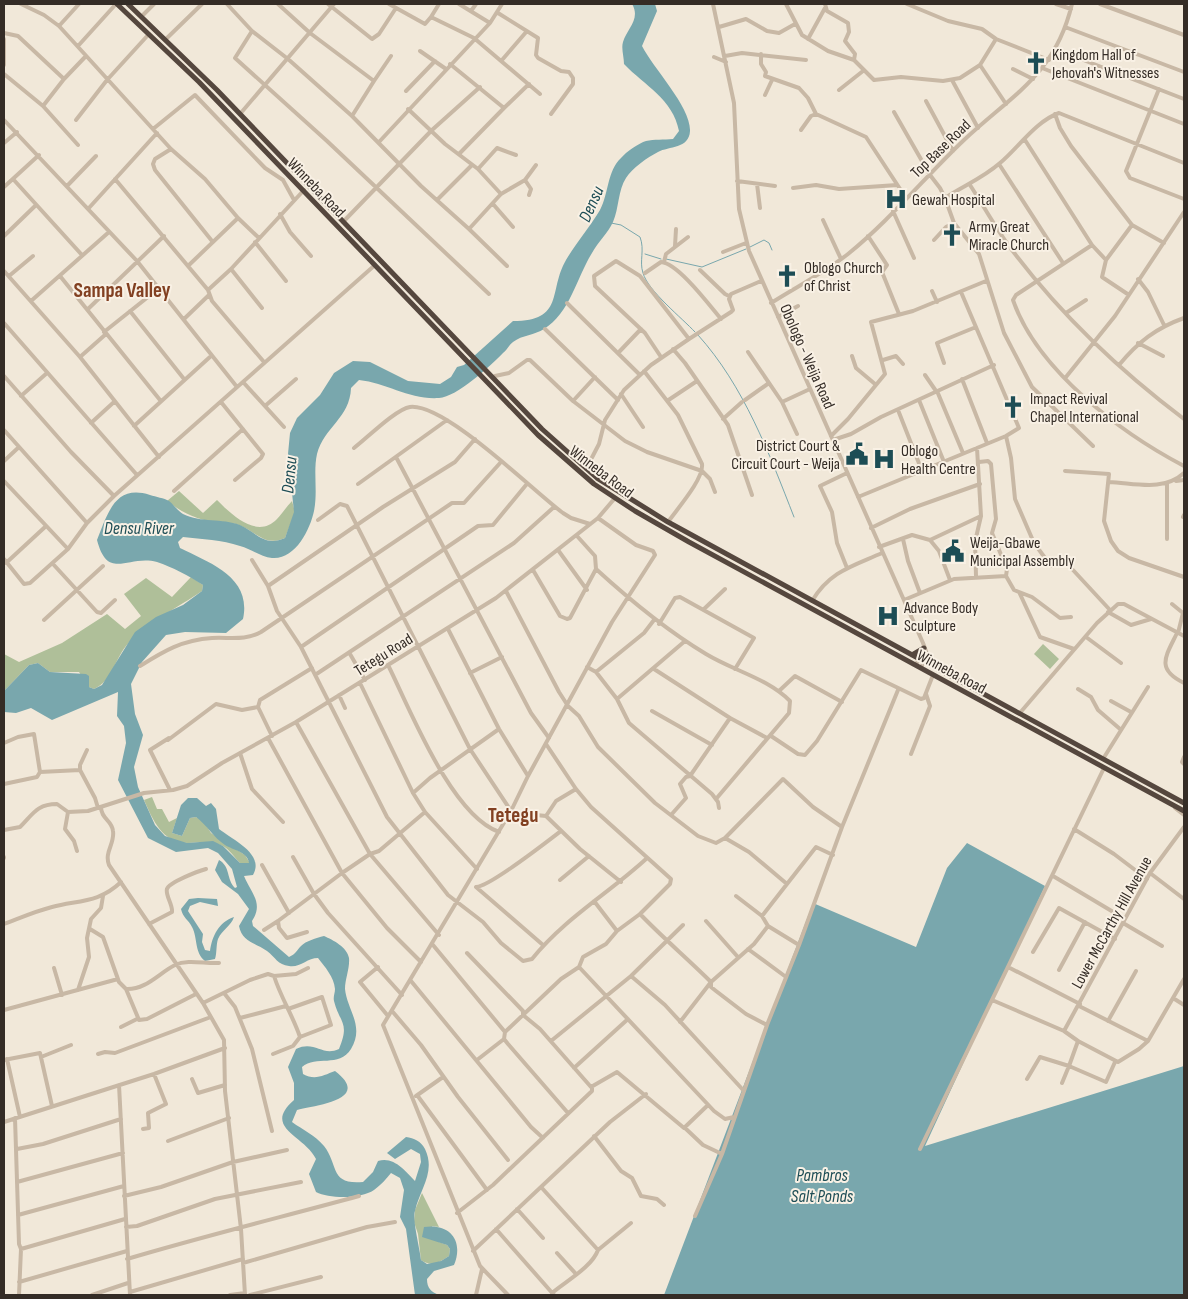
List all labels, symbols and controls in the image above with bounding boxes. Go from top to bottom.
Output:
place label: Kingdom Hall of Jehovah's Witnesses [1051,46,1160,83]
church icon: Kingdom Hall of Jehovah's Witnesses [1023,50,1049,76]
street label: Top Base Road [907,116,975,182]
street label: Winneba Road [283,154,349,222]
water label: Densu [574,182,609,225]
hospital icon: Gewah Hospital [883,186,909,212]
place label: Gewah Hospital [912,191,995,210]
place label: Army Great Miracle Church [968,218,1049,255]
church icon: Army Great Miracle Church [939,222,965,248]
place label: Oblogo Church of Christ [804,259,882,296]
church icon: Oblogo Church of Christ [774,263,800,289]
district label: Sampa Valley [73,278,171,303]
street label: Obologo - Weija Road [775,301,838,412]
place label: Impact Revival Chapel International [1030,390,1139,427]
church icon: Impact Revival Chapel International [1000,394,1026,420]
place label: District Court & Circuit Court - Weija [731,437,840,474]
public building icon: District Court & Circuit Court - Weija [844,441,870,467]
street label: Winneba Road [565,442,637,503]
place label: Oblogo Health Centre [901,442,976,479]
hospital icon: Oblogo Health Centre [871,446,897,472]
water label: Densu [277,455,302,494]
water label: Densu River [104,518,175,539]
place label: Weija-Gbawe Municipal Assembly [970,534,1074,571]
public building icon: Weija-Gbawe Municipal Assembly [940,538,966,564]
place label: Advance Body Sculpture [903,599,978,636]
hospital icon: Advance Body Sculpture [875,603,901,629]
street label: Tetegu Road [351,630,417,681]
street label: Winneba Road [913,646,989,698]
district label: Tetegu [488,803,538,828]
street label: Lower McCarthy Hill Avenue [1068,853,1157,992]
water label: Pambros Salt Ponds [791,1165,854,1207]

